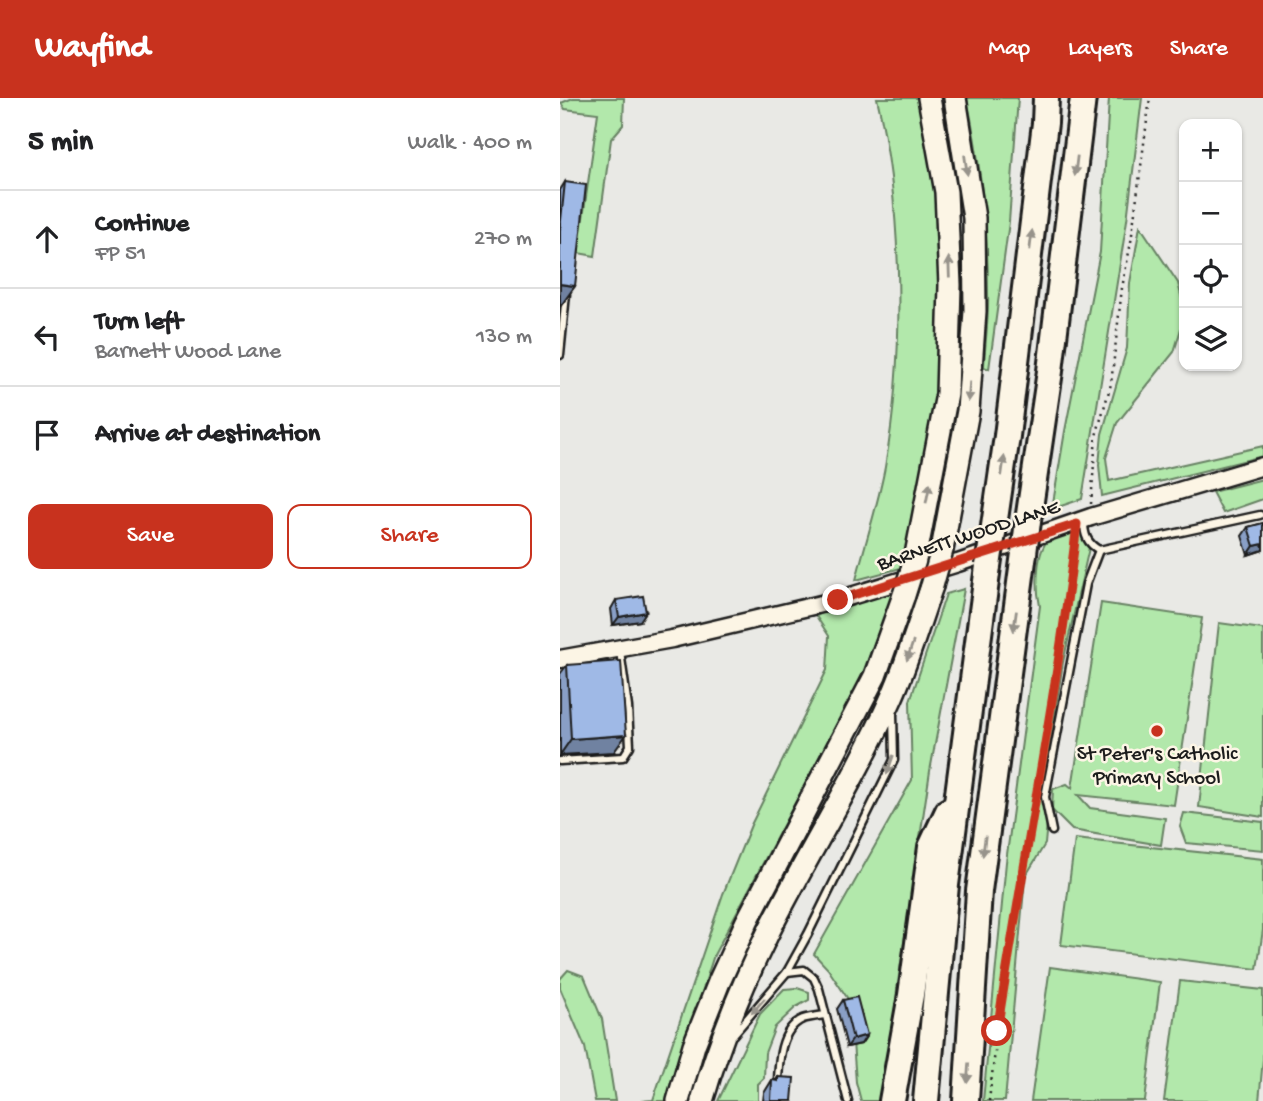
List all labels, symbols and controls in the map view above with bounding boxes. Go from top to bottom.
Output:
text: Wayfind [35,30,150,68]
text: Map [988,35,1030,64]
text: Layers [1068,35,1132,64]
text: Share [1170,35,1228,64]
map controls [1179,119,1242,371]
button: + [1179,119,1242,182]
text: 5 min [28,126,93,161]
text: Walk · 400 m [407,130,532,157]
one-way arrow [961,154,972,176]
one-way arrow [1070,155,1081,177]
button: − [1179,182,1242,245]
text: Continue [95,210,189,241]
icon: ahead [28,220,66,258]
text: 270 m [474,226,532,253]
one-way arrow [1025,229,1036,251]
text: FP 51 [95,241,146,268]
button: locate [1179,245,1242,308]
one-way arrow [944,256,955,278]
text: Turn left [95,308,183,339]
button: layers [1179,308,1242,371]
icon: left [28,318,66,356]
text: 130 m [476,324,532,351]
text: Barnett Wood Lane [95,339,281,366]
one-way arrow [963,381,974,403]
icon: arrive [28,416,66,454]
text: Arrive at destination [95,420,320,451]
one-way arrow [998,455,1009,477]
one-way arrow [923,482,934,504]
street label: BARNETT WOOD LANE [873,495,1064,579]
button: Save [28,504,273,569]
button: Share [287,504,532,569]
route end [822,584,853,615]
one-way arrow [1009,610,1020,632]
one-way arrow [904,641,915,662]
marker: St Peter's Catholic Primary School [1149,723,1165,739]
place label: St Peter's Catholic Primary School [1077,743,1238,792]
one-way arrow [884,754,895,775]
one-way arrow [979,835,990,857]
one-way arrow [750,997,766,1015]
route start [981,1015,1012,1046]
one-way arrow [962,1062,973,1084]

